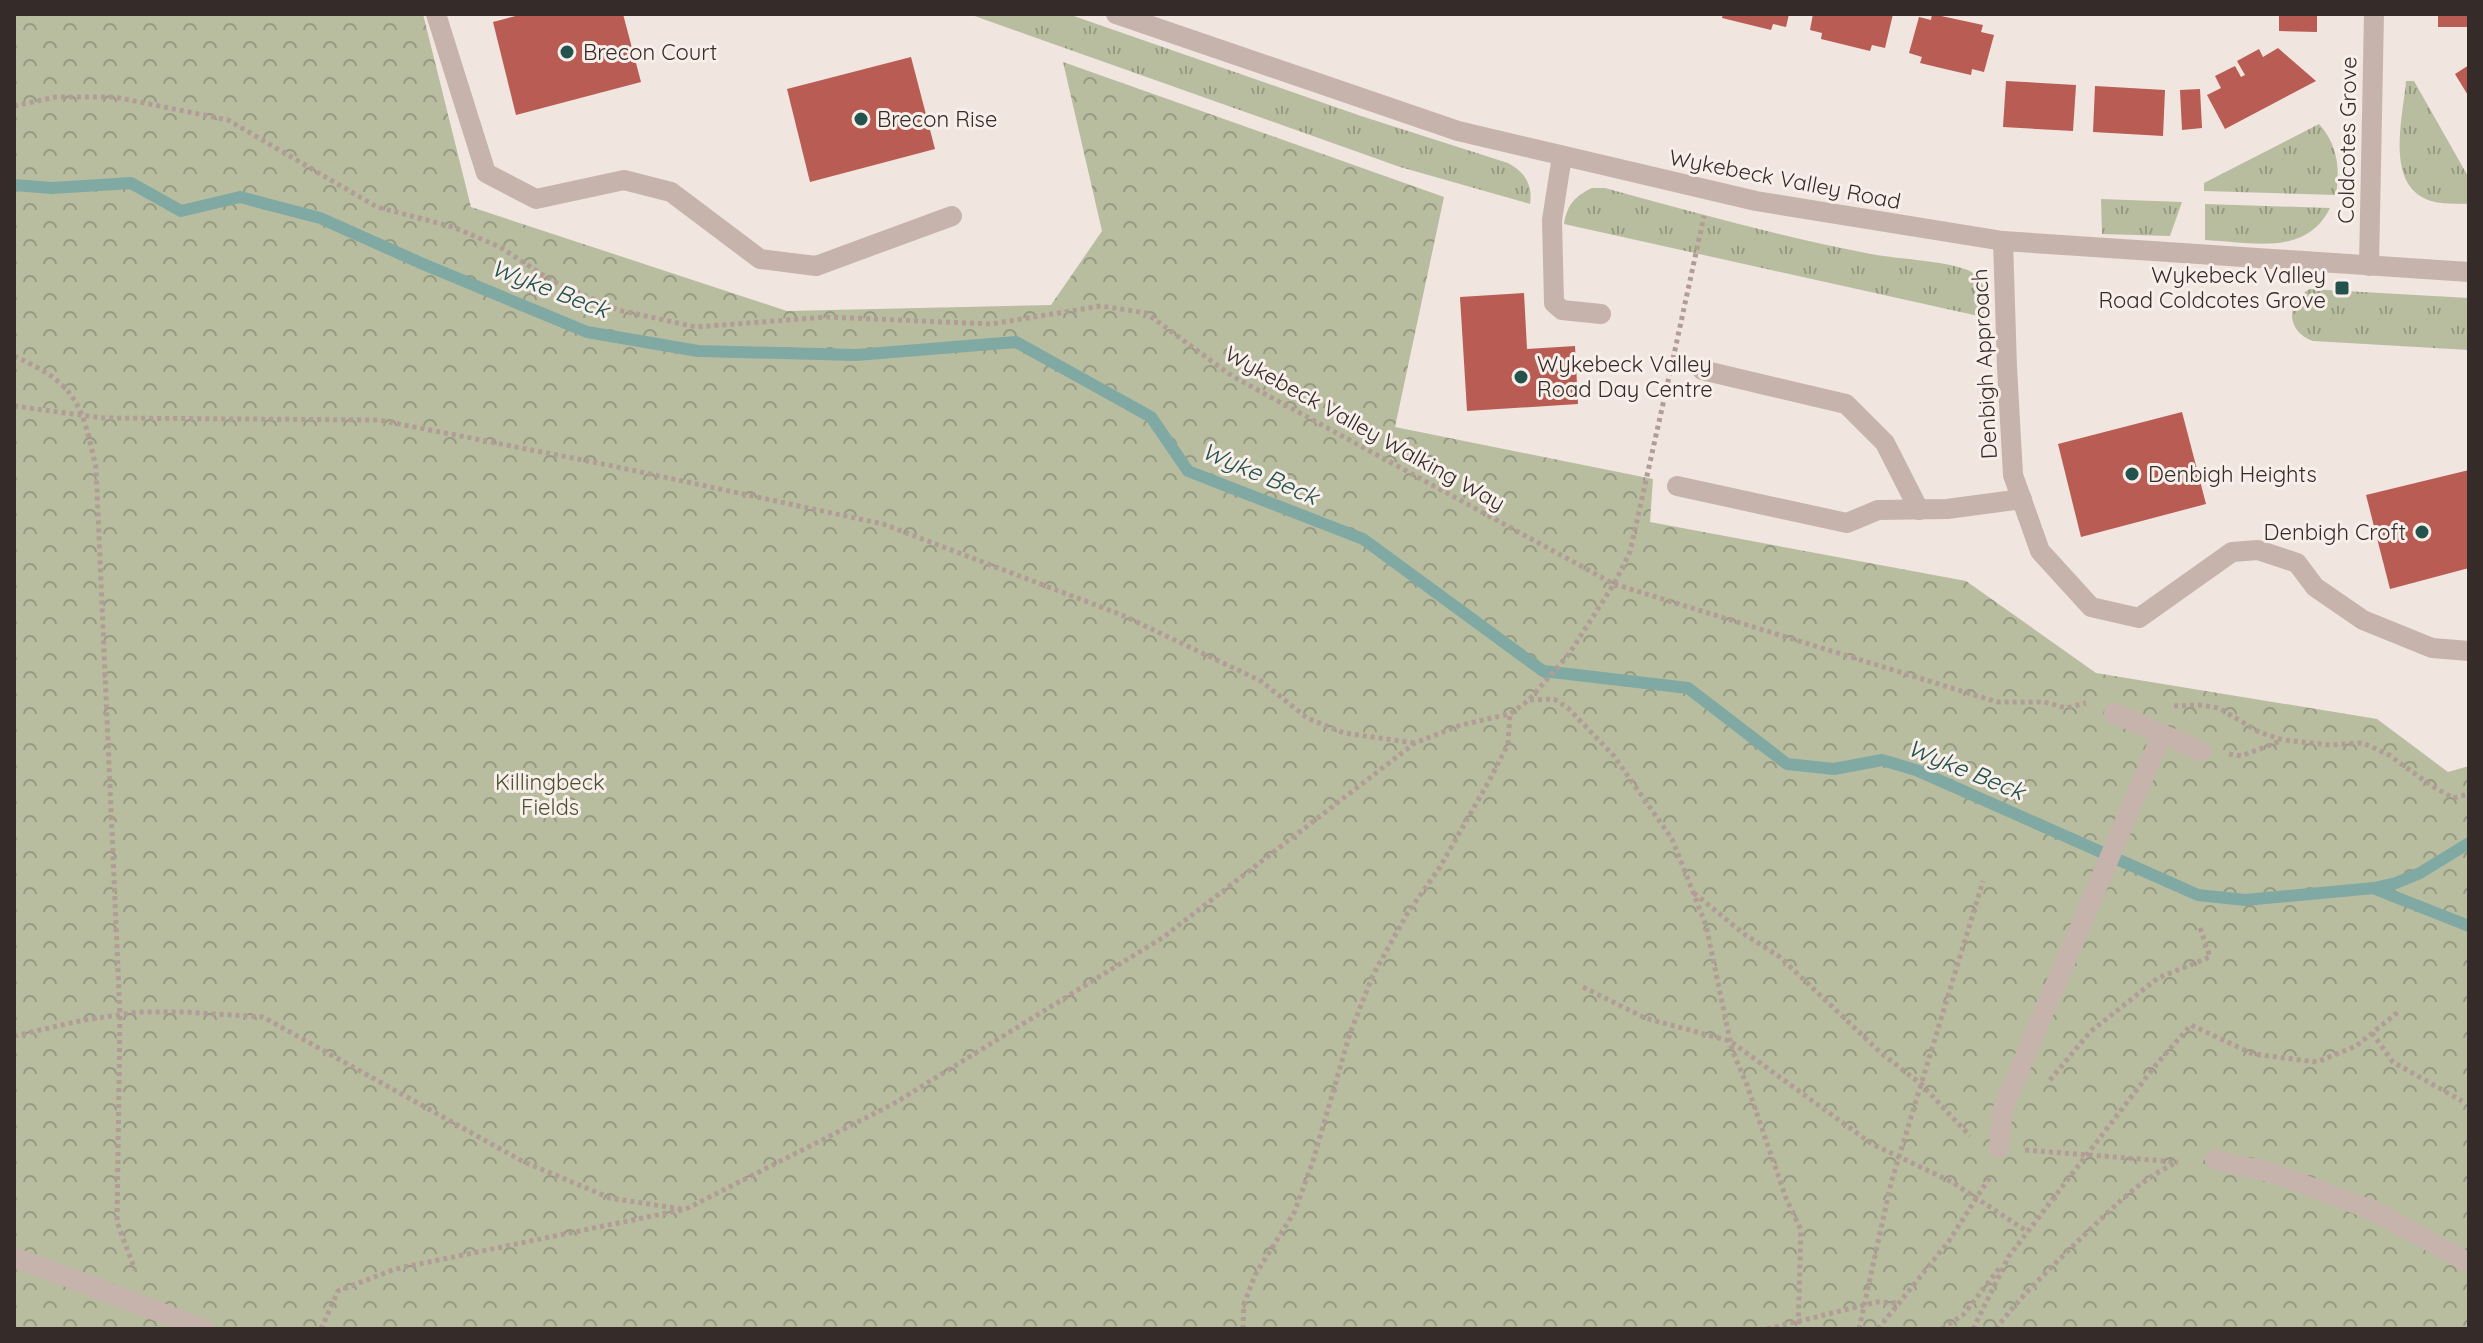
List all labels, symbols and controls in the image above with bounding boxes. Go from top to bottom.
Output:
place label: Brecon Court [583,38,717,66]
marker: Brecon Court [558,43,576,61]
street label: Coldcotes Grove [2332,56,2362,224]
place label: Brecon Rise [877,105,997,133]
marker: Brecon Rise [852,110,870,128]
street label: Wykebeck Valley Road [1667,143,1903,215]
water label: Wyke Beck [487,252,615,325]
place label: Wykebeck Valley Road Coldcotes Grove [2098,261,2326,314]
street label: Denbigh Approach [1965,268,2003,460]
marker: Wykebeck Valley Road Coldcotes Grove [2333,279,2351,297]
street label: Wykebeck Valley Walking Way [1220,339,1510,517]
place label: Wykebeck Valley Road Day Centre [1537,350,1713,403]
marker: Wykebeck Valley Road Day Centre [1512,368,1530,386]
water label: Wyke Beck [1198,435,1325,512]
place label: Denbigh Heights [2148,460,2317,488]
marker: Denbigh Heights [2123,465,2141,483]
place label: Denbigh Croft [2264,518,2406,546]
marker: Denbigh Croft [2413,523,2431,541]
water label: Wyke Beck [1903,732,2031,807]
park label: Killingbeck Fields [495,768,605,821]

